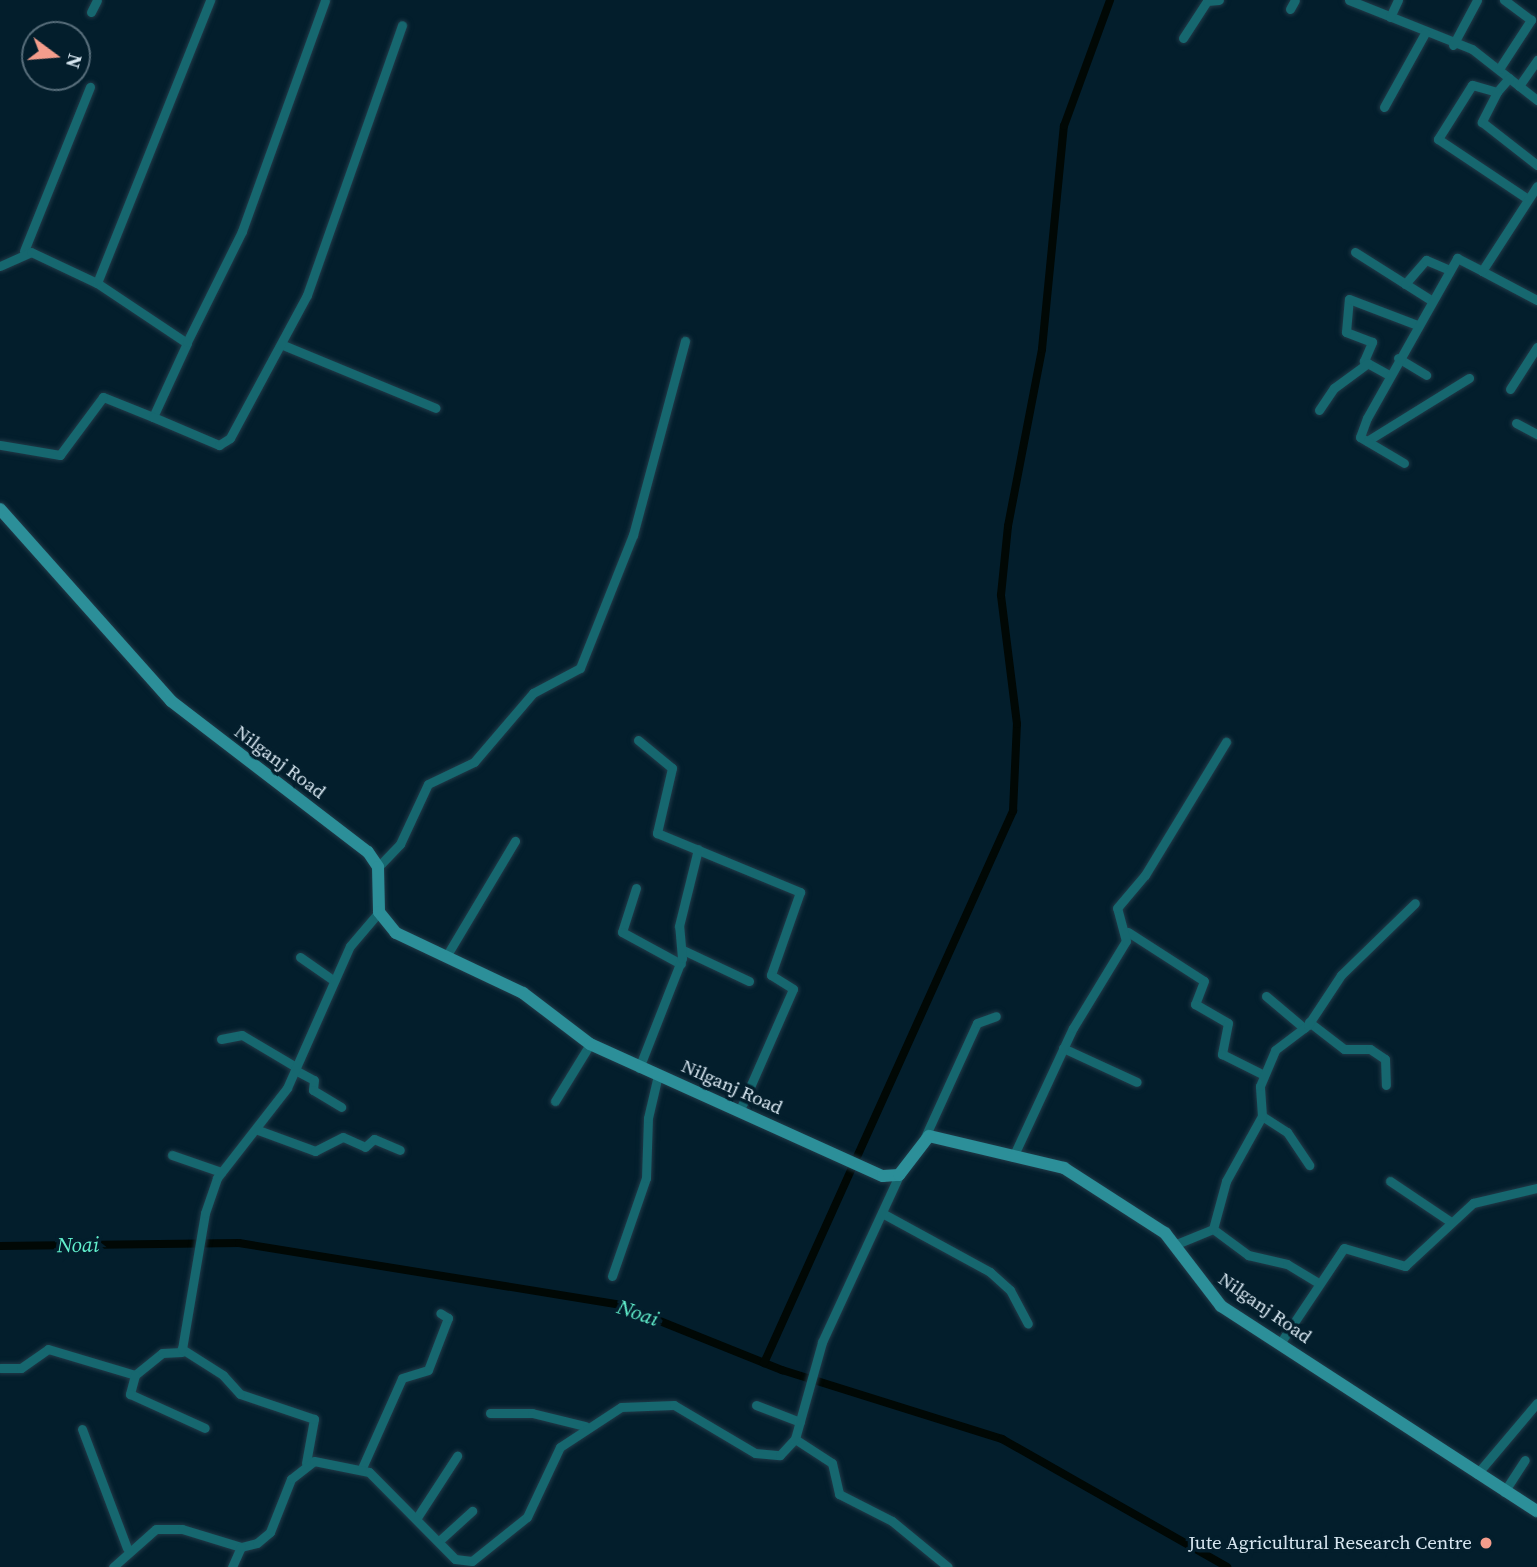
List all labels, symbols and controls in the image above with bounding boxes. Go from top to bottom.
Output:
north arrow [21,21,91,91]
text: N [60,51,89,71]
street label: Nilganj Road [230,720,330,804]
street label: Nilganj Road [678,1055,786,1119]
water label: Noai [57,1232,99,1258]
street label: Nilganj Road [1214,1268,1316,1348]
water label: Noai [614,1294,662,1332]
place label: Jute Agricultural Research Centre [1188,1532,1472,1554]
marker: Jute Agricultural Research Centre [1478,1535,1494,1551]

